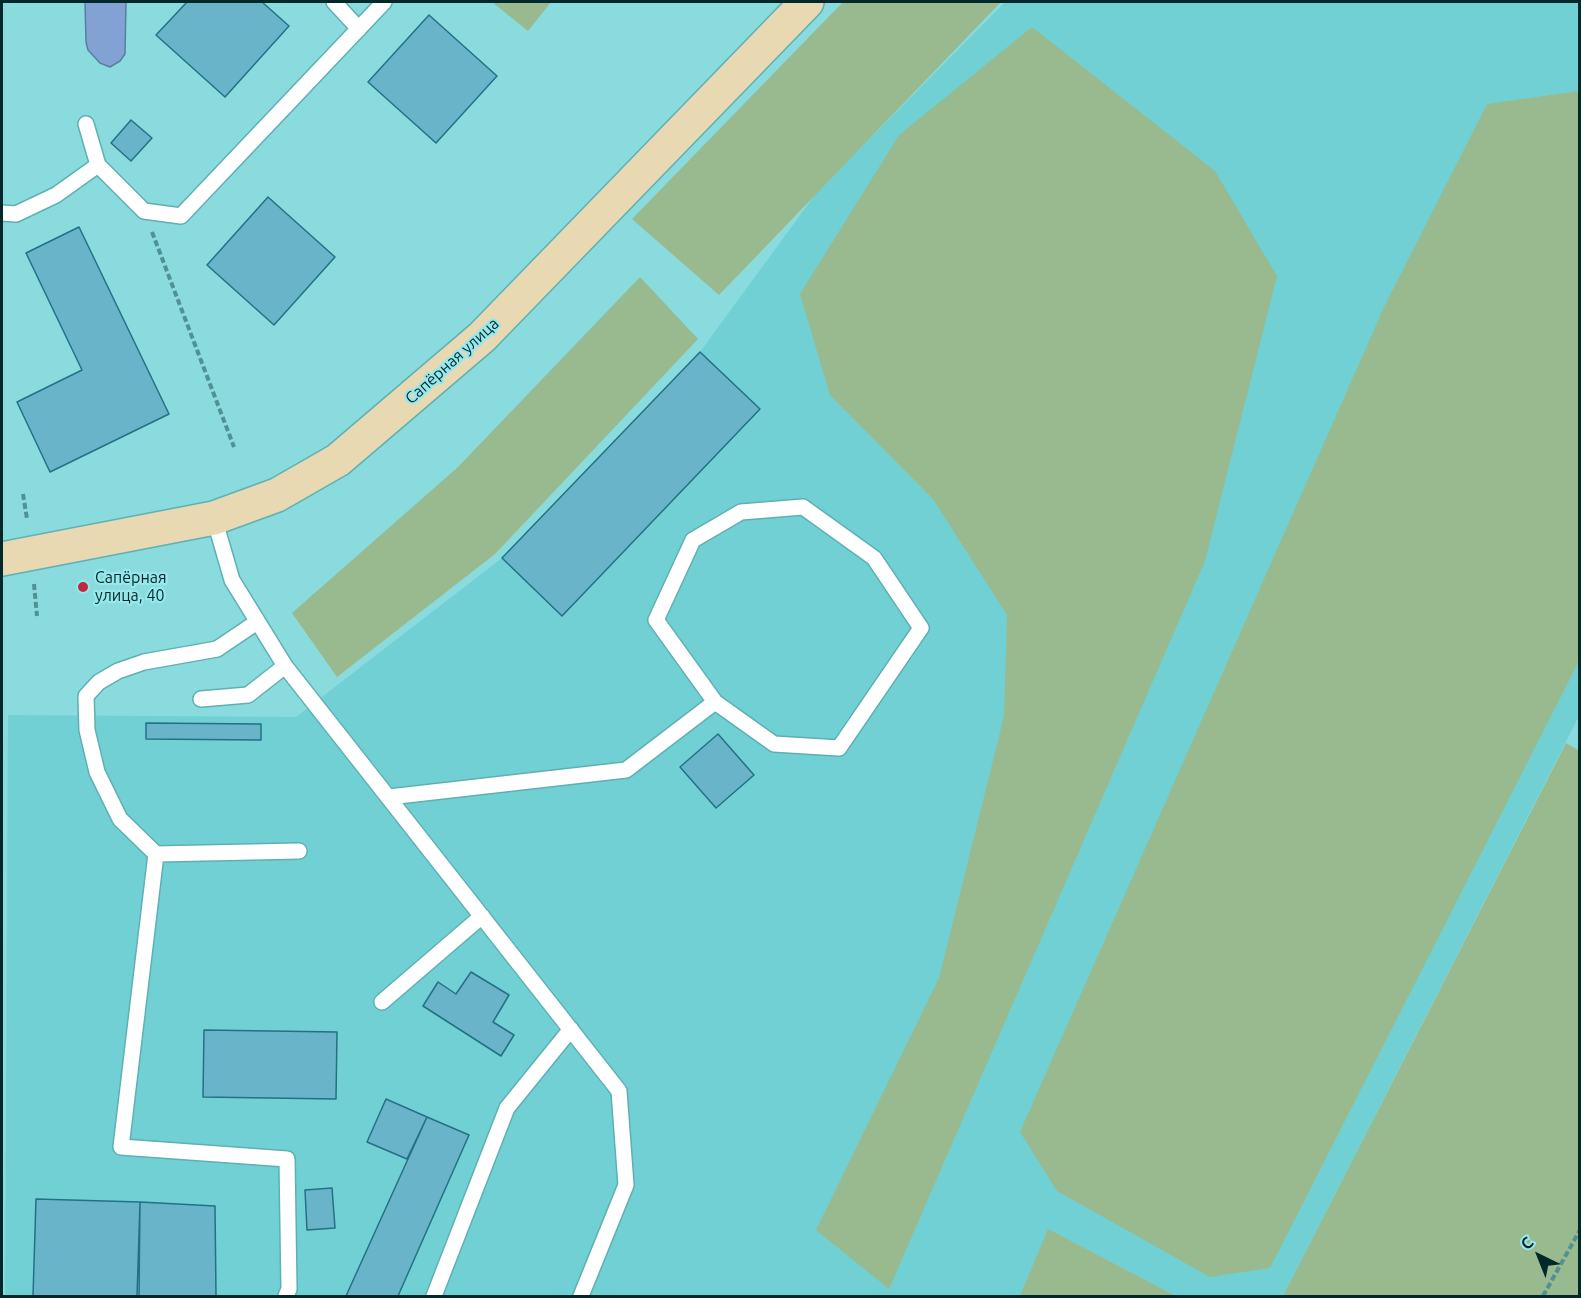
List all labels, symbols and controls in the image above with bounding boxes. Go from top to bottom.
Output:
street label: Сапёрная улица [401,314,503,408]
place label: Сапёрная улица, 40 [95,568,167,606]
marker: Сапёрная улица, 40 [76,580,90,594]
north arrow [1509,1226,1569,1286]
text: С [1517,1233,1537,1253]

